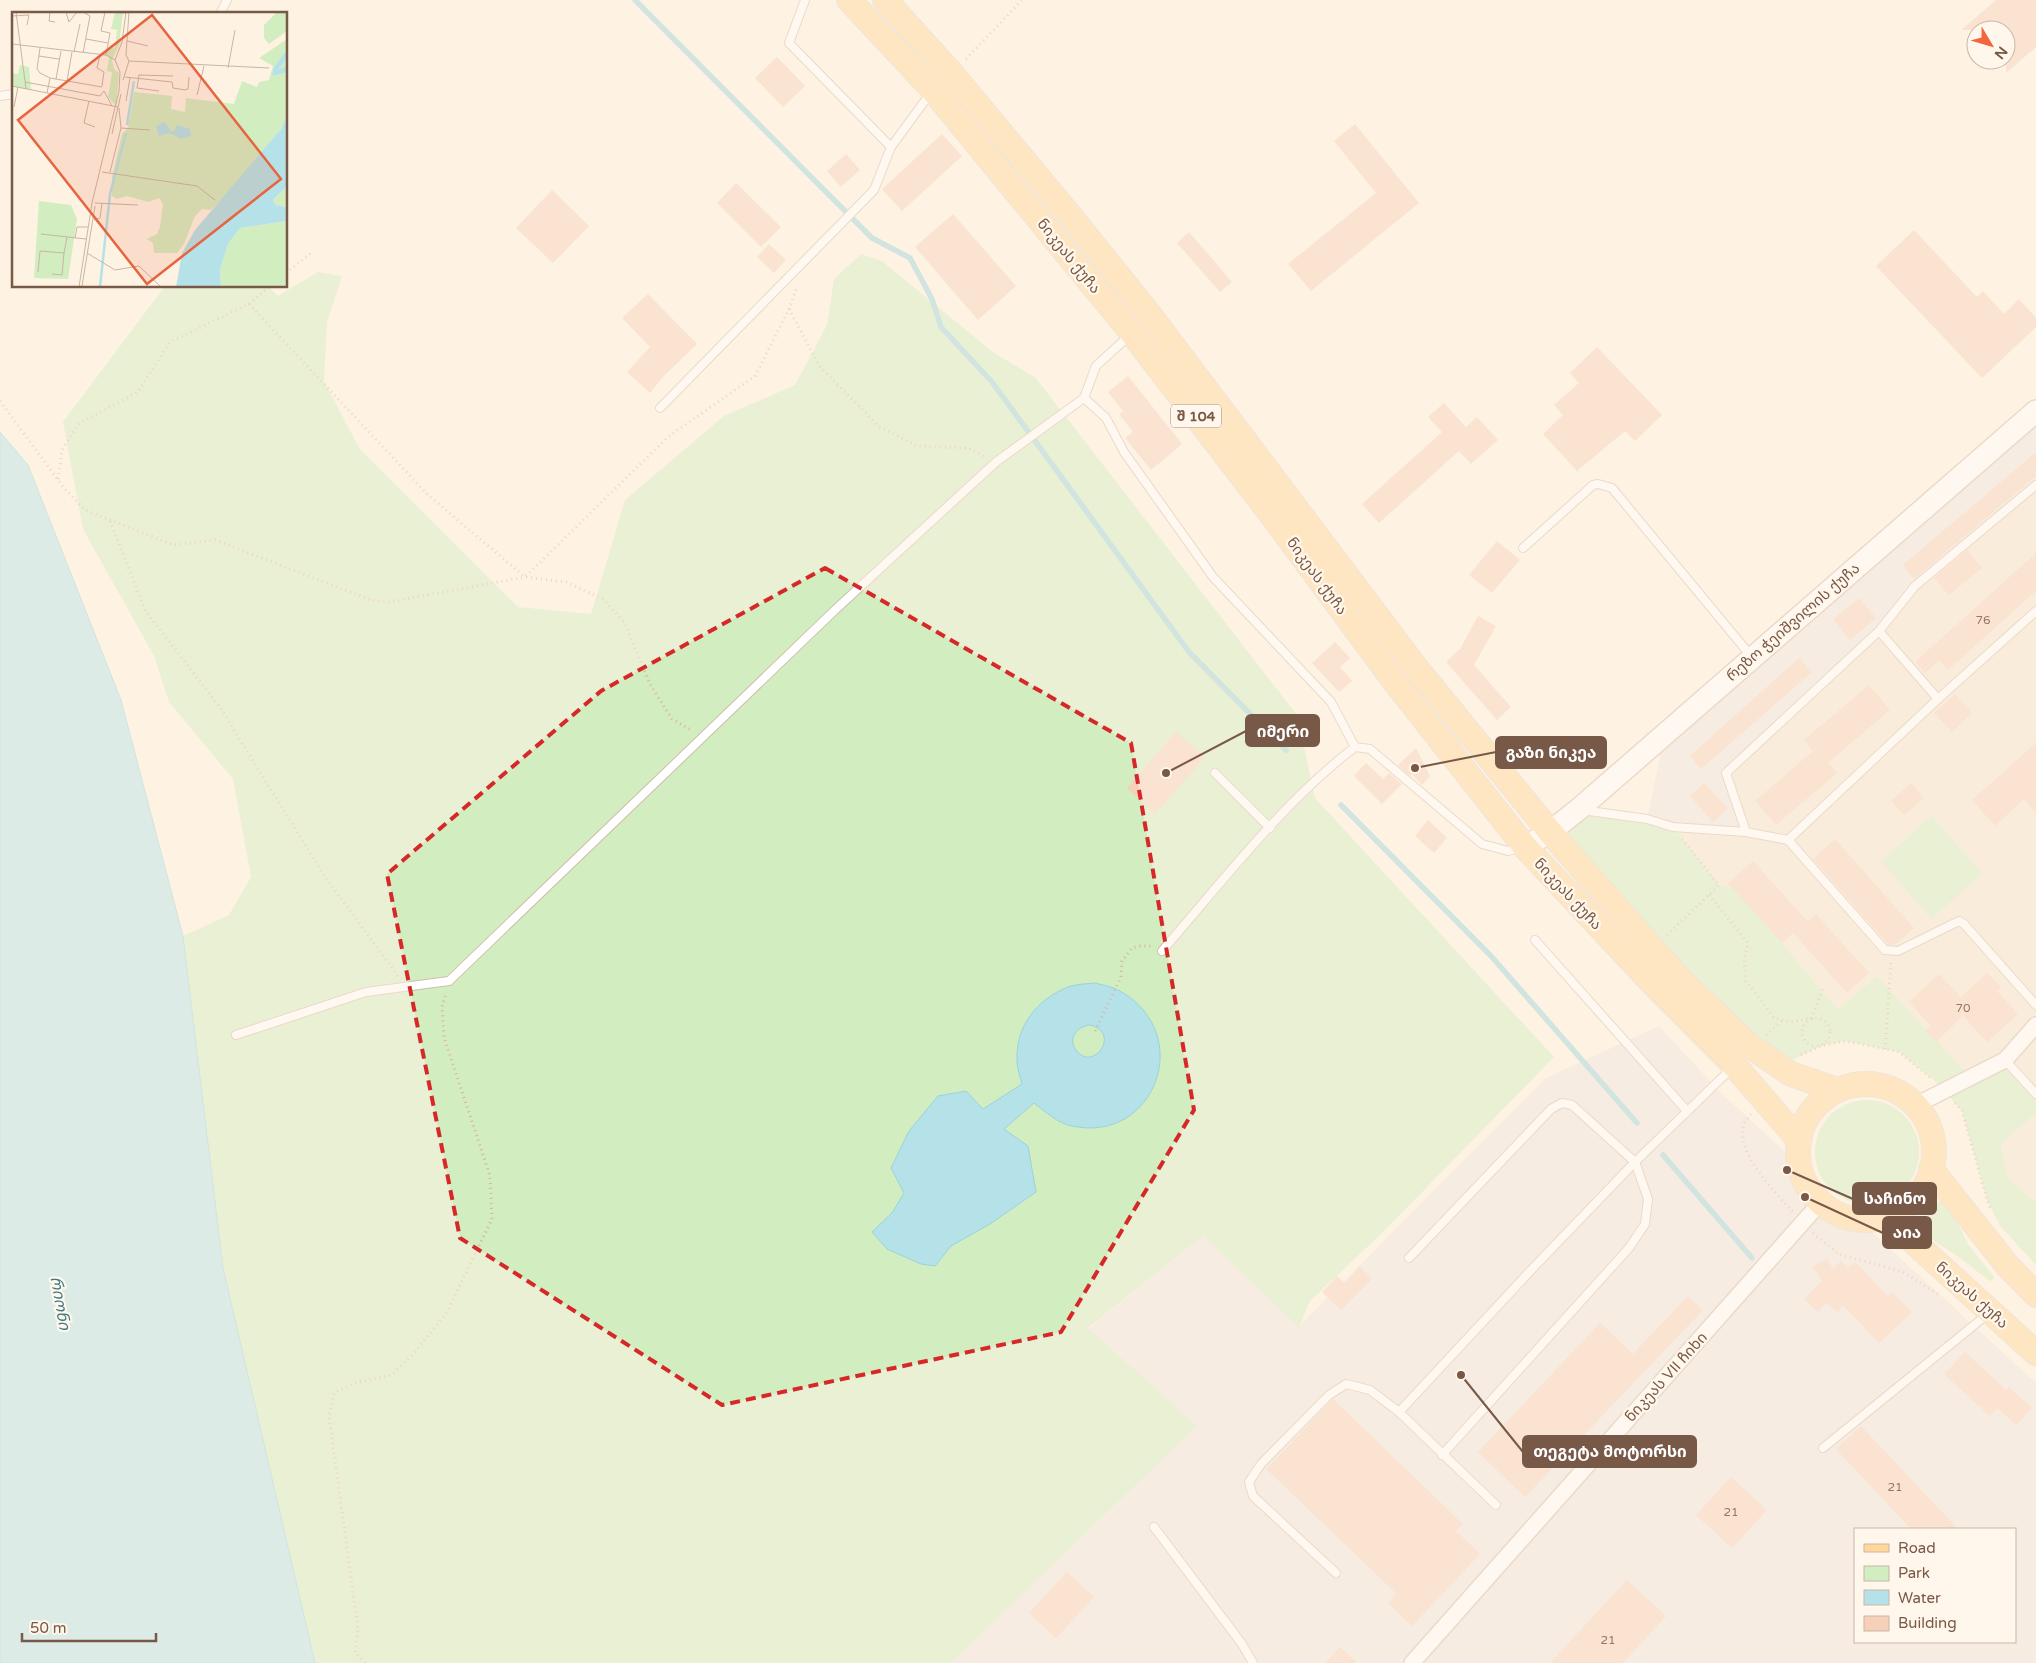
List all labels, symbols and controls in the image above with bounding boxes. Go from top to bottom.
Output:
inset map [12,12,288,288]
north arrow [1966,20,2016,70]
text: N [1991,43,2011,62]
street label: ნიკეას ქუჩა [1033,215,1105,297]
road number: შ 104 [1171,404,1221,428]
street label: ნიკეას ქუჩა [1283,534,1351,618]
street label: რეზო ჭეიშვილის ქუჩა [1723,559,1863,685]
house number: 76 [1975,613,1991,627]
callout: იმერი [1246,715,1319,746]
text: იმერი [1257,722,1309,742]
callout: გაზი ნიკეა [1496,737,1606,768]
text: გაზი ნიკეა [1506,743,1596,763]
street label: ნიკეას ქუჩა [1530,855,1606,933]
house number: 70 [1955,1001,1971,1015]
callout: საჩინო [1853,1183,1936,1214]
text: საჩინო [1864,1189,1926,1209]
callout: აია [1883,1217,1931,1248]
text: აია [1893,1223,1921,1243]
street label: ნიკეას ქუჩა [1932,1258,2012,1332]
water label: რიონი [46,1275,75,1332]
street label: ნიკეას VII ჩიხი [1621,1329,1711,1425]
callout: თეგეტა მოტორსი [1523,1436,1696,1467]
text: თეგეტა მოტორსი [1533,1442,1687,1462]
house number: 21 [1887,1480,1903,1494]
house number: 21 [1723,1505,1739,1519]
legend [1854,1528,2016,1643]
text: Road [1898,1539,1936,1557]
text: Park [1898,1564,1930,1582]
text: Water [1898,1589,1941,1607]
scale bar [22,1610,156,1642]
text: Building [1898,1614,1957,1632]
text: 50 m [30,1619,67,1637]
house number: 21 [1600,1633,1616,1647]

